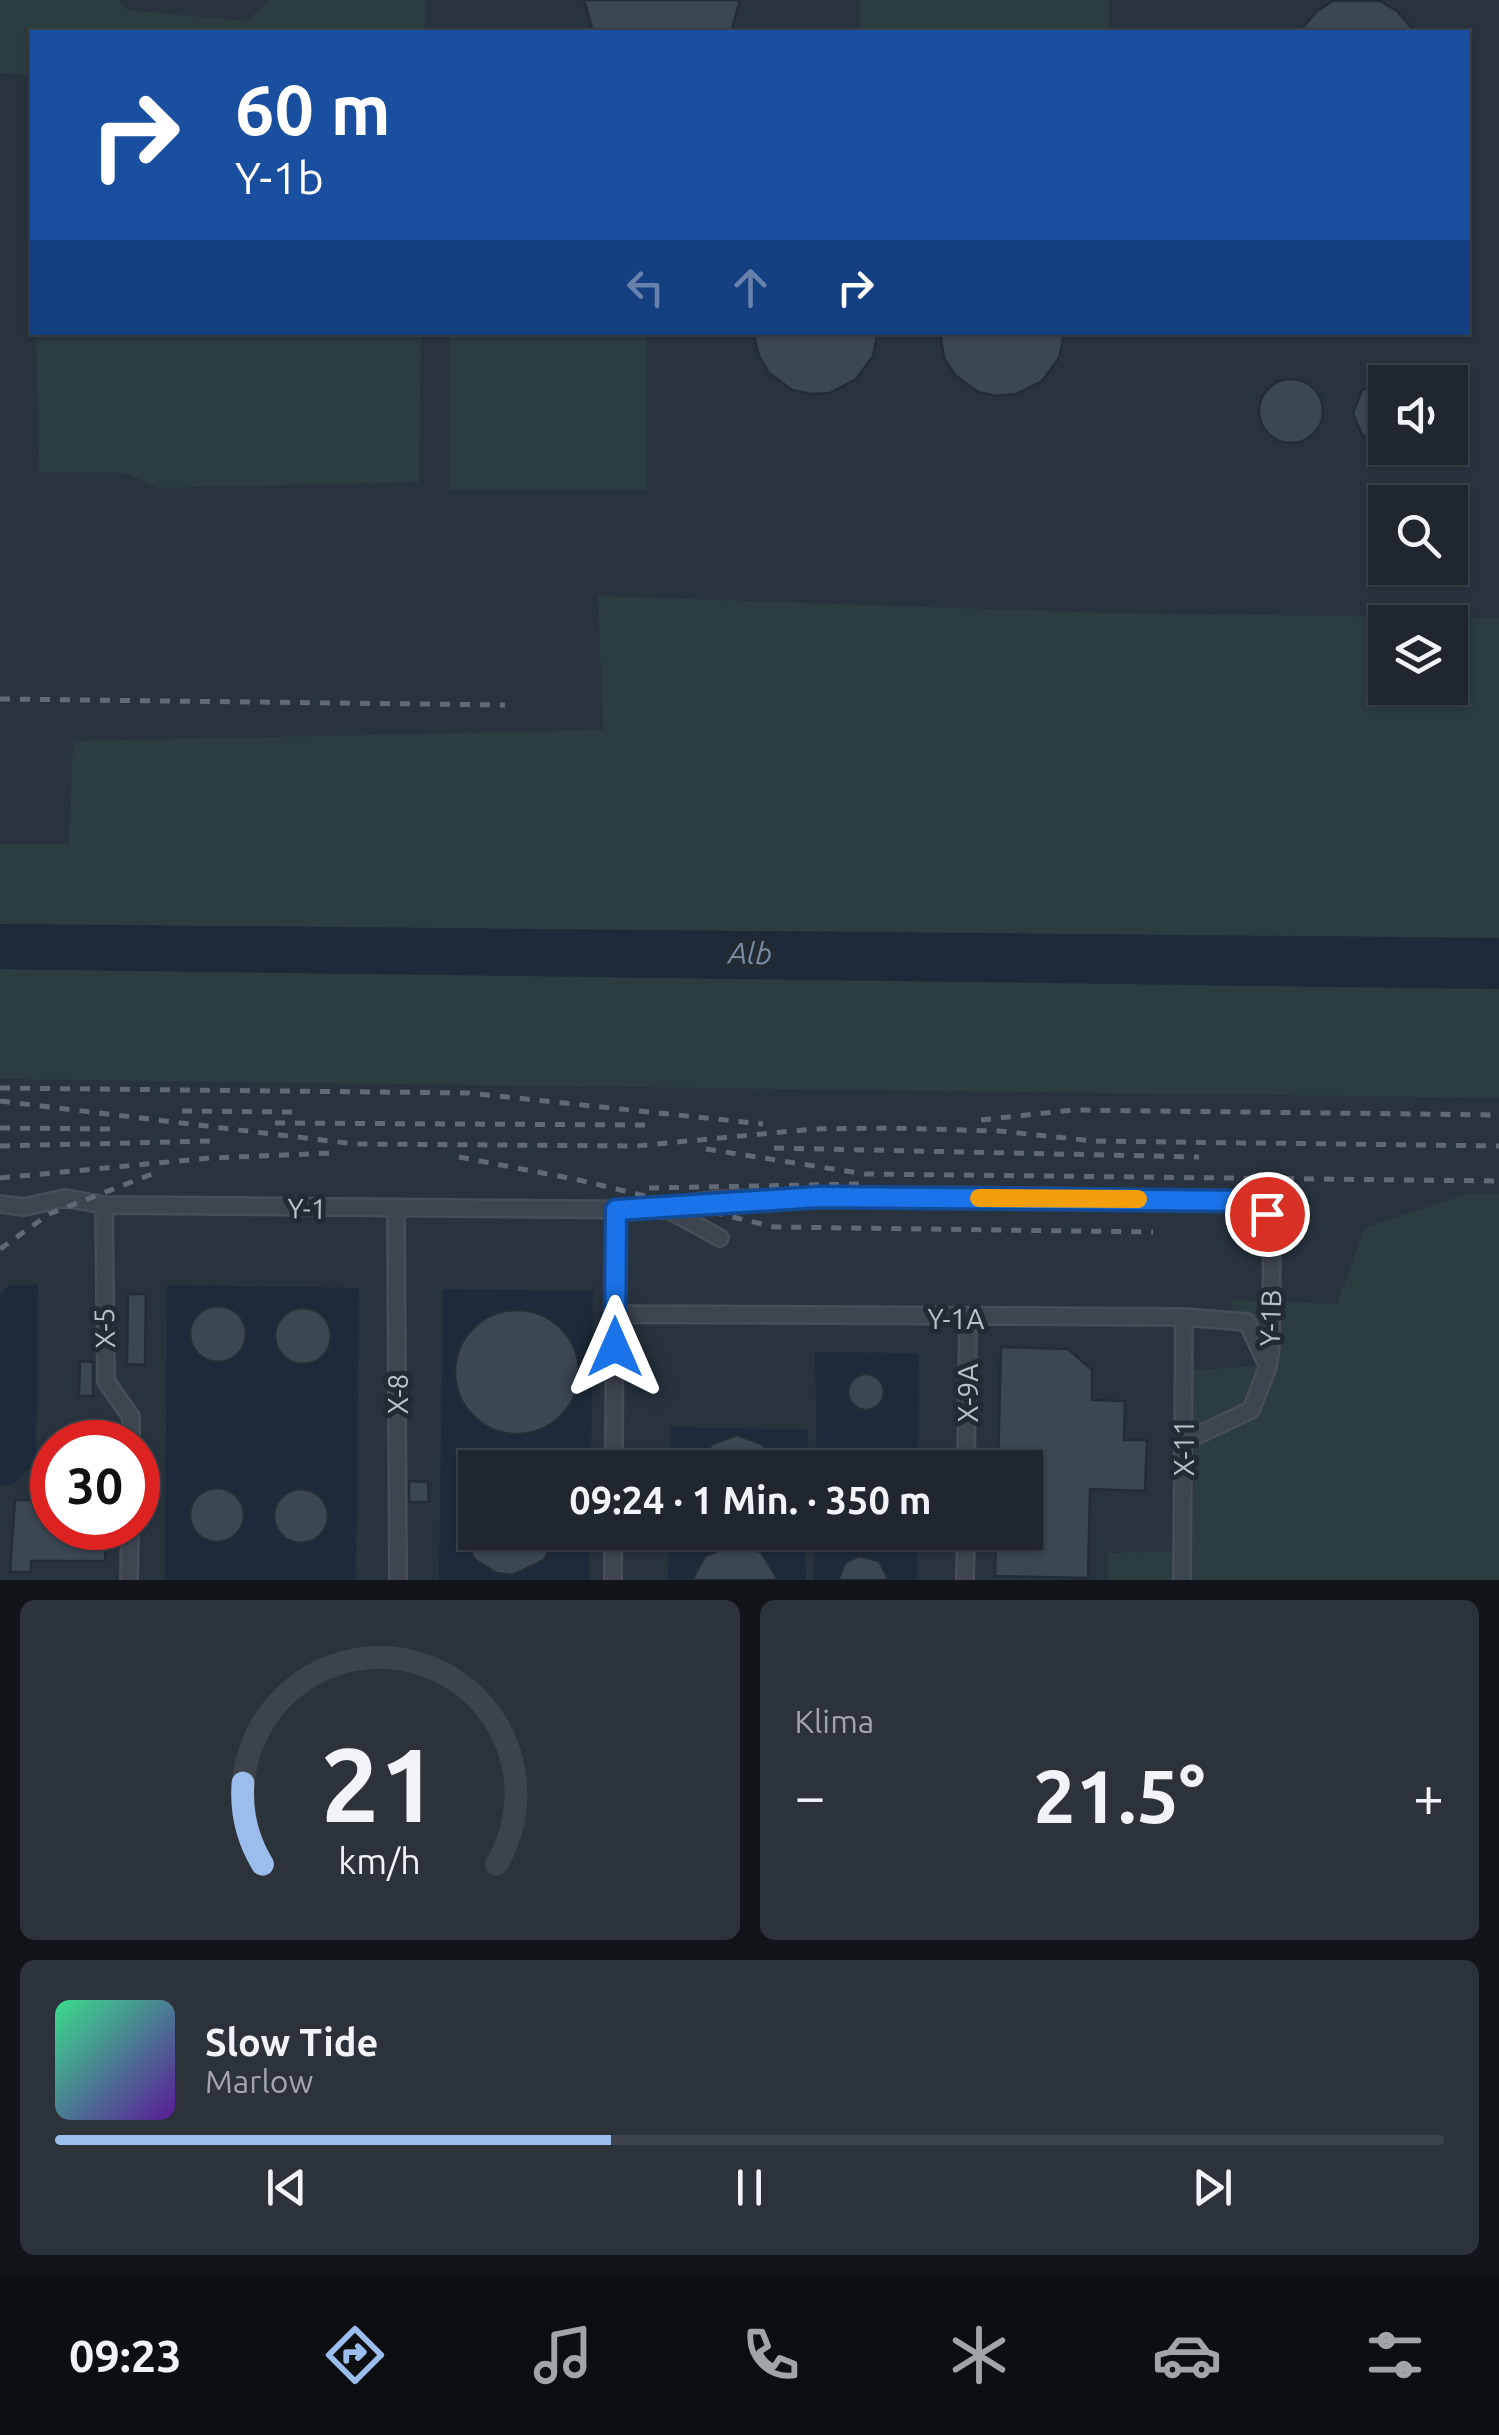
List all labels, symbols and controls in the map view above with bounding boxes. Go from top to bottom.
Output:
icon: right [70,70,200,200]
text: 60 m [235,70,391,148]
text: Y-1b [235,152,324,203]
icon: left [618,260,673,315]
icon: ahead [723,260,778,315]
icon: right [828,260,883,315]
map controls [1368,365,1468,705]
button: sound [1368,365,1468,465]
button: search [1368,485,1468,585]
button: layers [1368,605,1468,705]
water label: Alb [726,936,772,970]
pin [1225,1172,1310,1257]
icon: arrive [1240,1187,1295,1242]
street label: Y-1 [287,1192,327,1224]
street label: Y-1B [1254,1289,1286,1347]
position arrow [563,1295,667,1399]
street label: Y-1A [927,1303,985,1334]
street label: X-5 [88,1307,120,1349]
street label: X-9A [952,1364,983,1422]
street label: X-8 [382,1374,413,1414]
speed limit sign: 30 [30,1420,160,1550]
street label: X-11 [1168,1420,1199,1476]
text: 09:24 · 1 Min. · 350 m [569,1479,932,1521]
text: Klima [795,1703,874,1739]
text: 21 [321,1725,438,1842]
text: 21.5° [1033,1753,1205,1837]
text: − [795,1765,826,1826]
text: + [1413,1765,1444,1826]
text: km/h [338,1841,421,1881]
text: Slow Tide [205,2021,378,2063]
text: Marlow [205,2063,313,2099]
icon: previous [259,2160,314,2215]
icon: pause [722,2160,777,2215]
icon: next [1185,2160,1240,2215]
icon: directions [320,2320,390,2390]
icon: music [528,2320,598,2390]
icon: phone [736,2320,806,2390]
icon: climate [944,2320,1014,2390]
icon: car [1152,2320,1222,2390]
icon: filters [1360,2320,1430,2390]
text: 09:23 [69,2330,182,2381]

